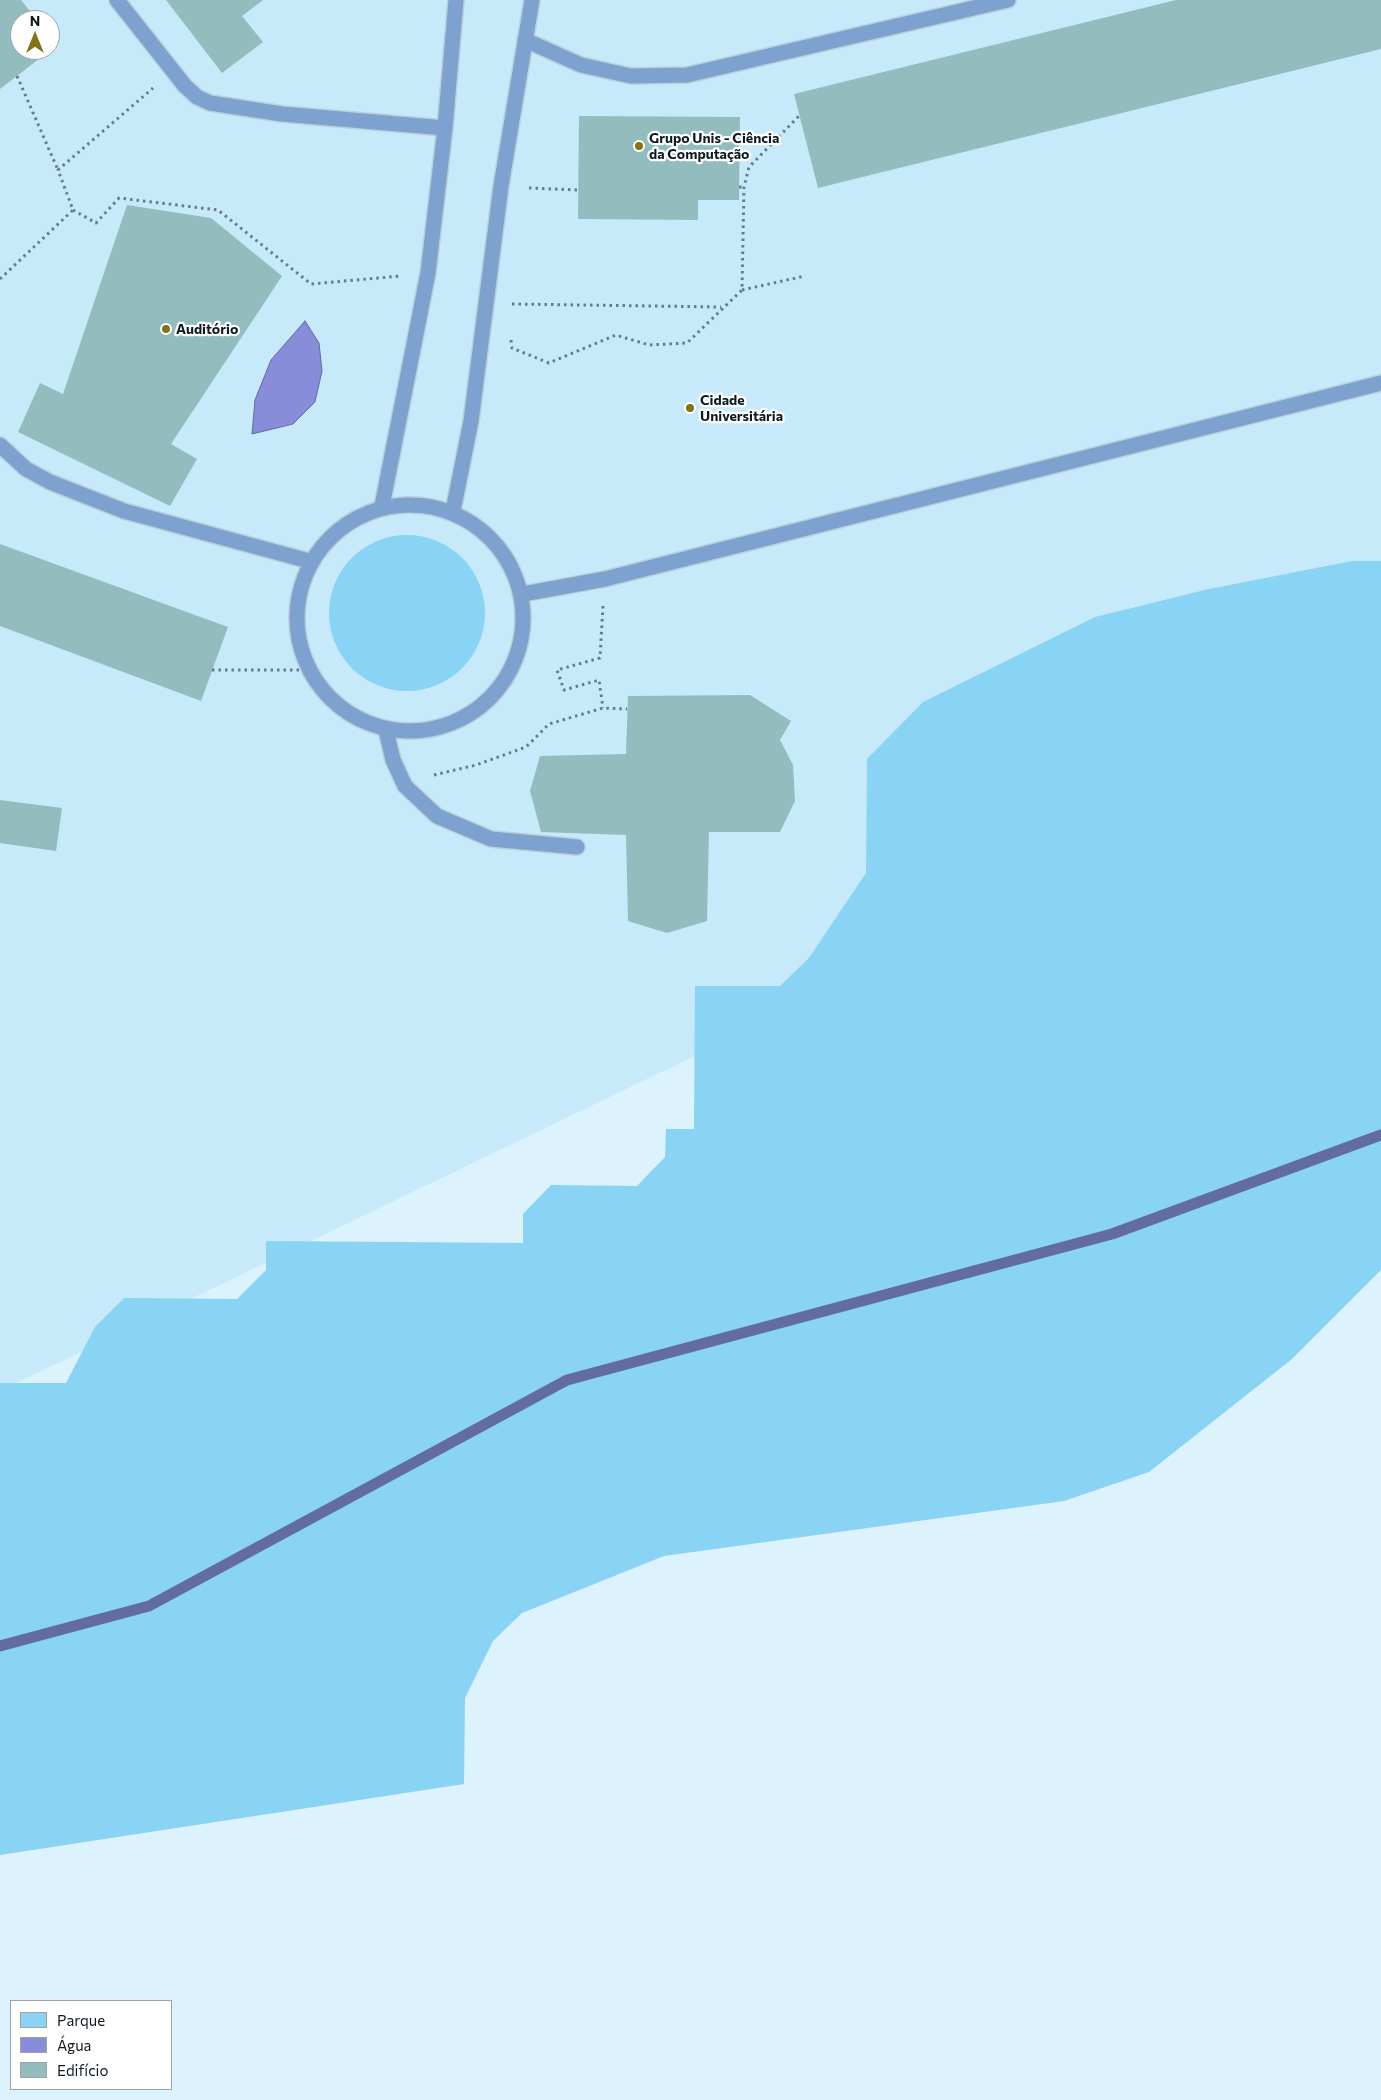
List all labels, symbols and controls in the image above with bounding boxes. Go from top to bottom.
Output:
north arrow [10,10,60,60]
text: N [30,12,40,29]
place label: Grupo Unis - Ciência da Computação [649,130,779,162]
marker: Grupo Unis - Ciência da Computação [633,140,645,152]
place label: Auditório [176,321,238,337]
marker: Auditório [160,323,172,335]
place label: Cidade Universitária [700,392,783,424]
marker: Cidade Universitária [684,402,696,414]
legend [10,2000,172,2090]
text: Parque [57,2011,105,2029]
text: Água [57,2036,91,2054]
text: Edifício [57,2061,108,2079]

